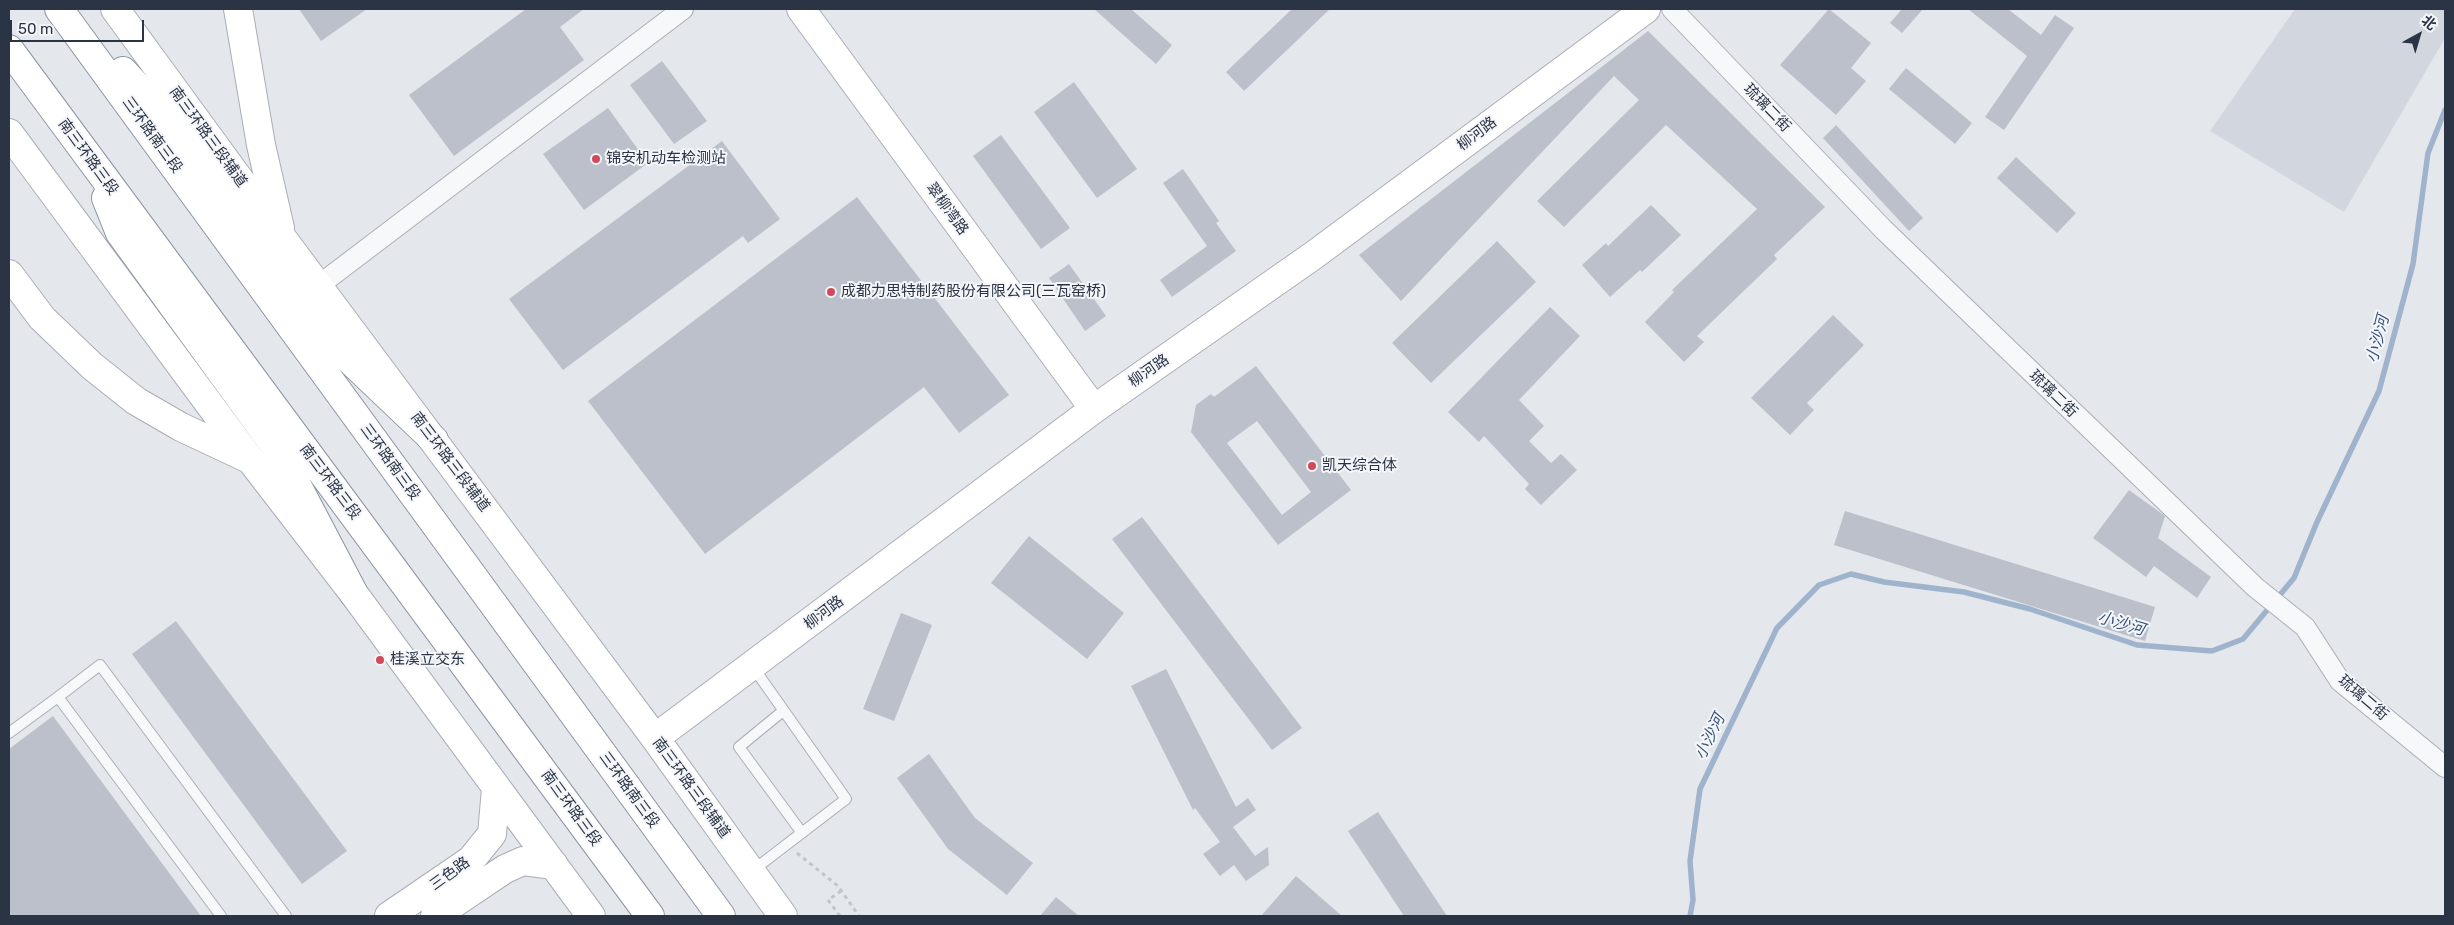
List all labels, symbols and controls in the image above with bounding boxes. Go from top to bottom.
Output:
scale bar [12,10,146,42]
north arrow [2394,10,2444,60]
text: 北 [2418,12,2440,34]
text: 50 m [18,20,53,38]
street label: 琉璃二街 [1740,80,1794,136]
street label: 南三环路三段辅道 [165,83,251,191]
street label: 三环路南三段 [118,93,186,177]
street label: 柳河路 [1454,113,1500,155]
street label: 南三环路三段 [54,115,122,199]
place label: 锦安机动车检测站 [606,150,726,168]
marker: 锦安机动车检测站 [590,153,602,165]
street label: 翠柳湾路 [922,179,972,239]
place label: 成都力思特制药股份有限公司(三瓦窑桥) [841,283,1106,301]
marker: 成都力思特制药股份有限公司(三瓦窑桥) [825,286,837,298]
water label: 小沙河 [2363,313,2393,365]
street label: 柳河路 [1125,351,1173,391]
street label: 琉璃二街 [2025,367,2081,421]
street label: 南三环路三段辅道 [407,409,493,515]
street label: 三环路南三段 [356,420,424,504]
street label: 南三环路三段 [296,441,364,523]
place label: 凯天综合体 [1322,457,1397,475]
marker: 凯天综合体 [1306,460,1318,472]
street label: 柳河路 [801,592,847,634]
water label: 小沙河 [2095,608,2147,640]
place label: 桂溪立交东 [390,651,465,669]
marker: 桂溪立交东 [374,654,386,666]
street label: 琉璃二街 [2334,672,2392,724]
water label: 小沙河 [1691,711,1729,763]
street label: 南三环路三段辅道 [648,734,734,842]
street label: 三环路南三段 [595,748,663,832]
street label: 南三环路三段 [537,766,605,850]
street label: 三色路 [427,853,473,895]

